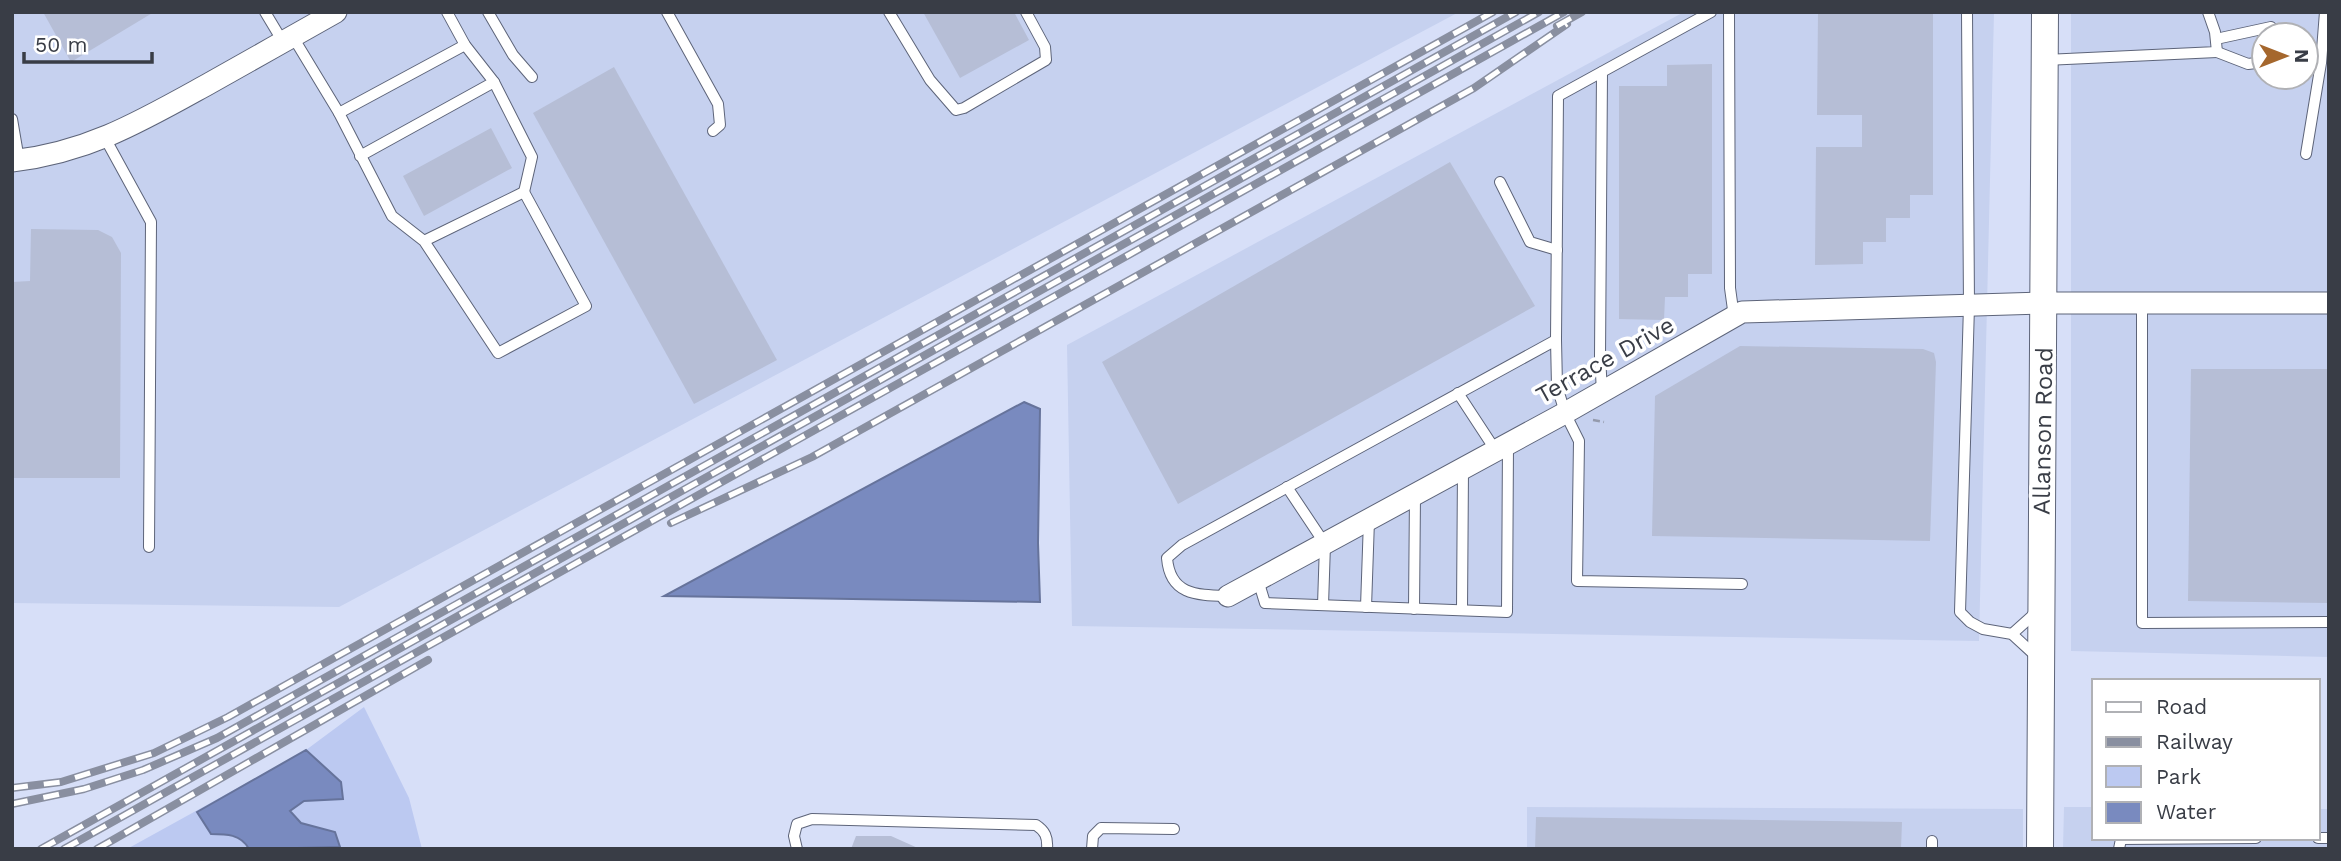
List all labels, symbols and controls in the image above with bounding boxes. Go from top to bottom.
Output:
scale bar [24,21,152,65]
north arrow [2250,21,2320,91]
text: 50 m [35,32,87,57]
text: N [2290,49,2313,63]
street label: Terrace Drive [1531,310,1679,410]
street label: Allanson Road [2028,347,2058,515]
legend [2092,679,2320,840]
text: Road [2156,694,2207,719]
text: Railway [2156,729,2233,754]
text: Park [2156,764,2201,789]
text: Water [2156,799,2217,824]

